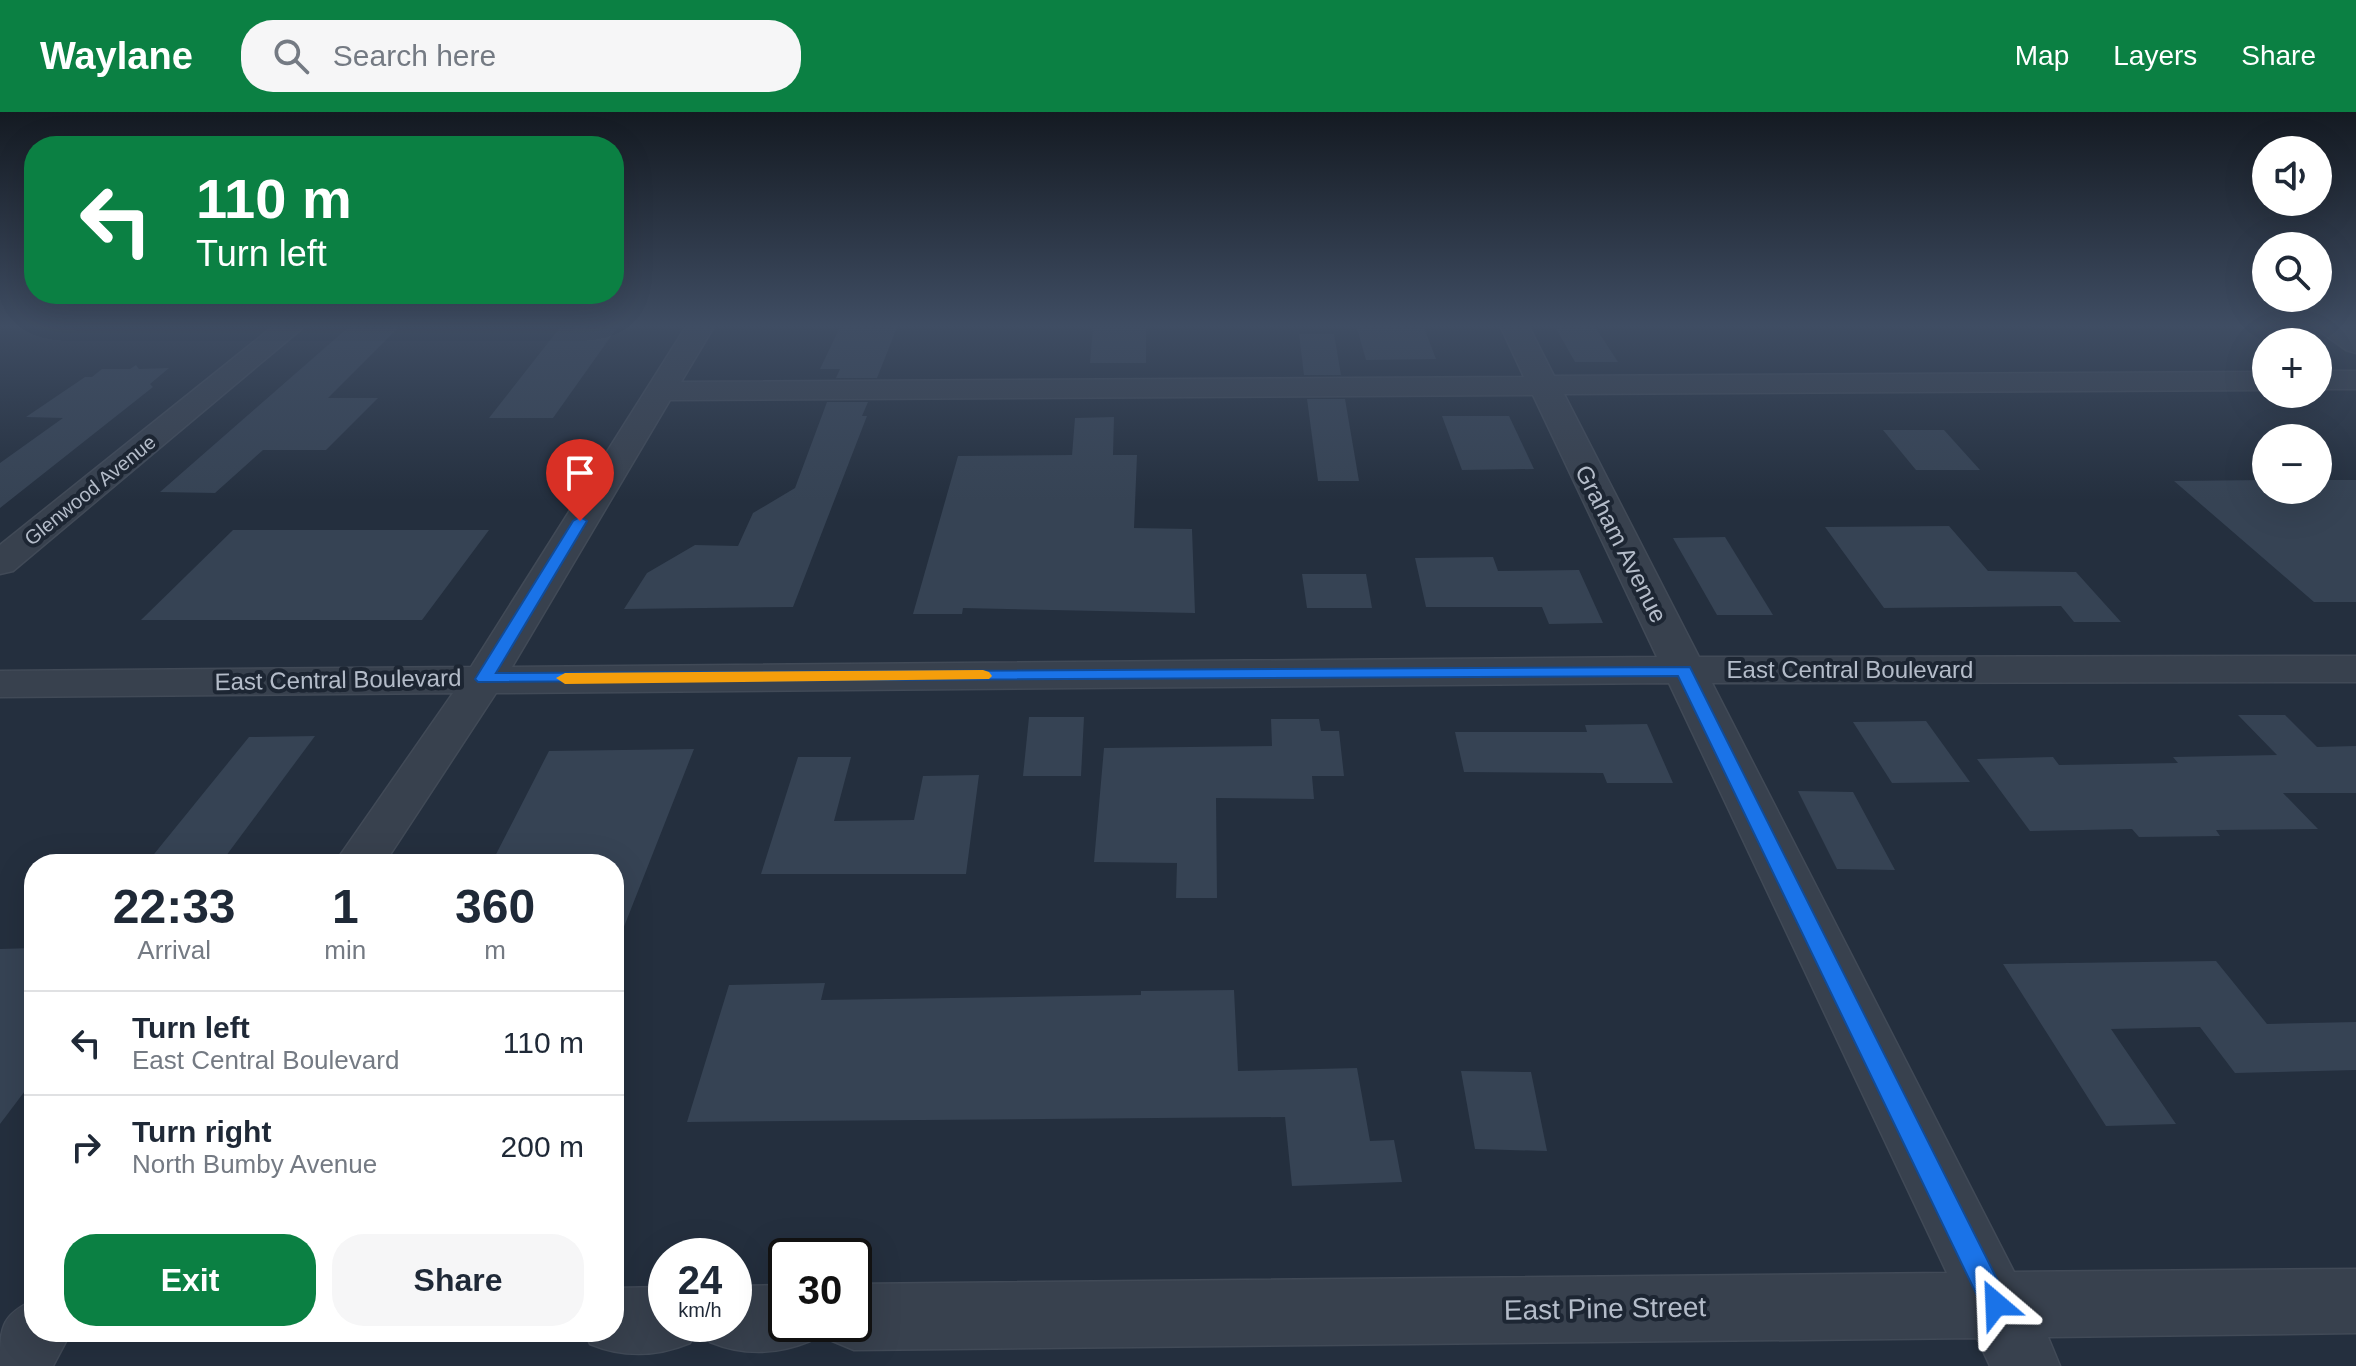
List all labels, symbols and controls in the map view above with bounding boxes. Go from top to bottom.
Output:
search box [241,20,801,92]
icon: search [269,34,313,78]
text: Waylane [40,35,193,77]
text: Search here [333,39,496,72]
text: Map [2015,40,2069,71]
text: Layers [2113,40,2197,71]
text: Share [2241,40,2316,71]
map controls [2252,136,2332,504]
button: sound [2252,136,2332,216]
text: 110 m [196,167,352,230]
icon: left [64,168,168,272]
button: search [2252,232,2332,312]
text: Turn left [196,233,327,274]
button: + [2252,328,2332,408]
button: − [2252,424,2332,504]
street label: Glenwood Avenue [20,430,160,550]
pin [546,439,614,521]
icon: arrive [558,451,602,495]
street label: Graham Avenue [1570,461,1673,627]
street label: East Central Boulevard [1727,656,1973,683]
street label: East Central Boulevard [214,664,462,695]
text: 22:33 [113,880,236,933]
text: 1 [332,880,359,933]
text: 360 [455,880,535,933]
text: Arrival [137,935,211,965]
text: min [324,935,366,965]
text: m [484,935,506,965]
text: Turn left [132,1011,250,1044]
icon: left [64,1021,108,1065]
text: 110 m [503,1026,584,1059]
text: East Central Boulevard [132,1045,399,1075]
text: Turn right [132,1115,271,1148]
icon: right [64,1125,108,1169]
text: 200 m [501,1130,584,1163]
text: North Bumby Avenue [132,1149,377,1179]
button: Exit [64,1234,316,1326]
button: Share [332,1234,584,1326]
speed limit sign: 30 [768,1238,872,1342]
text: 24 [678,1258,722,1302]
position arrow [1954,1262,2038,1346]
street label: East Pine Street [1504,1291,1707,1326]
text: km/h [678,1299,722,1321]

